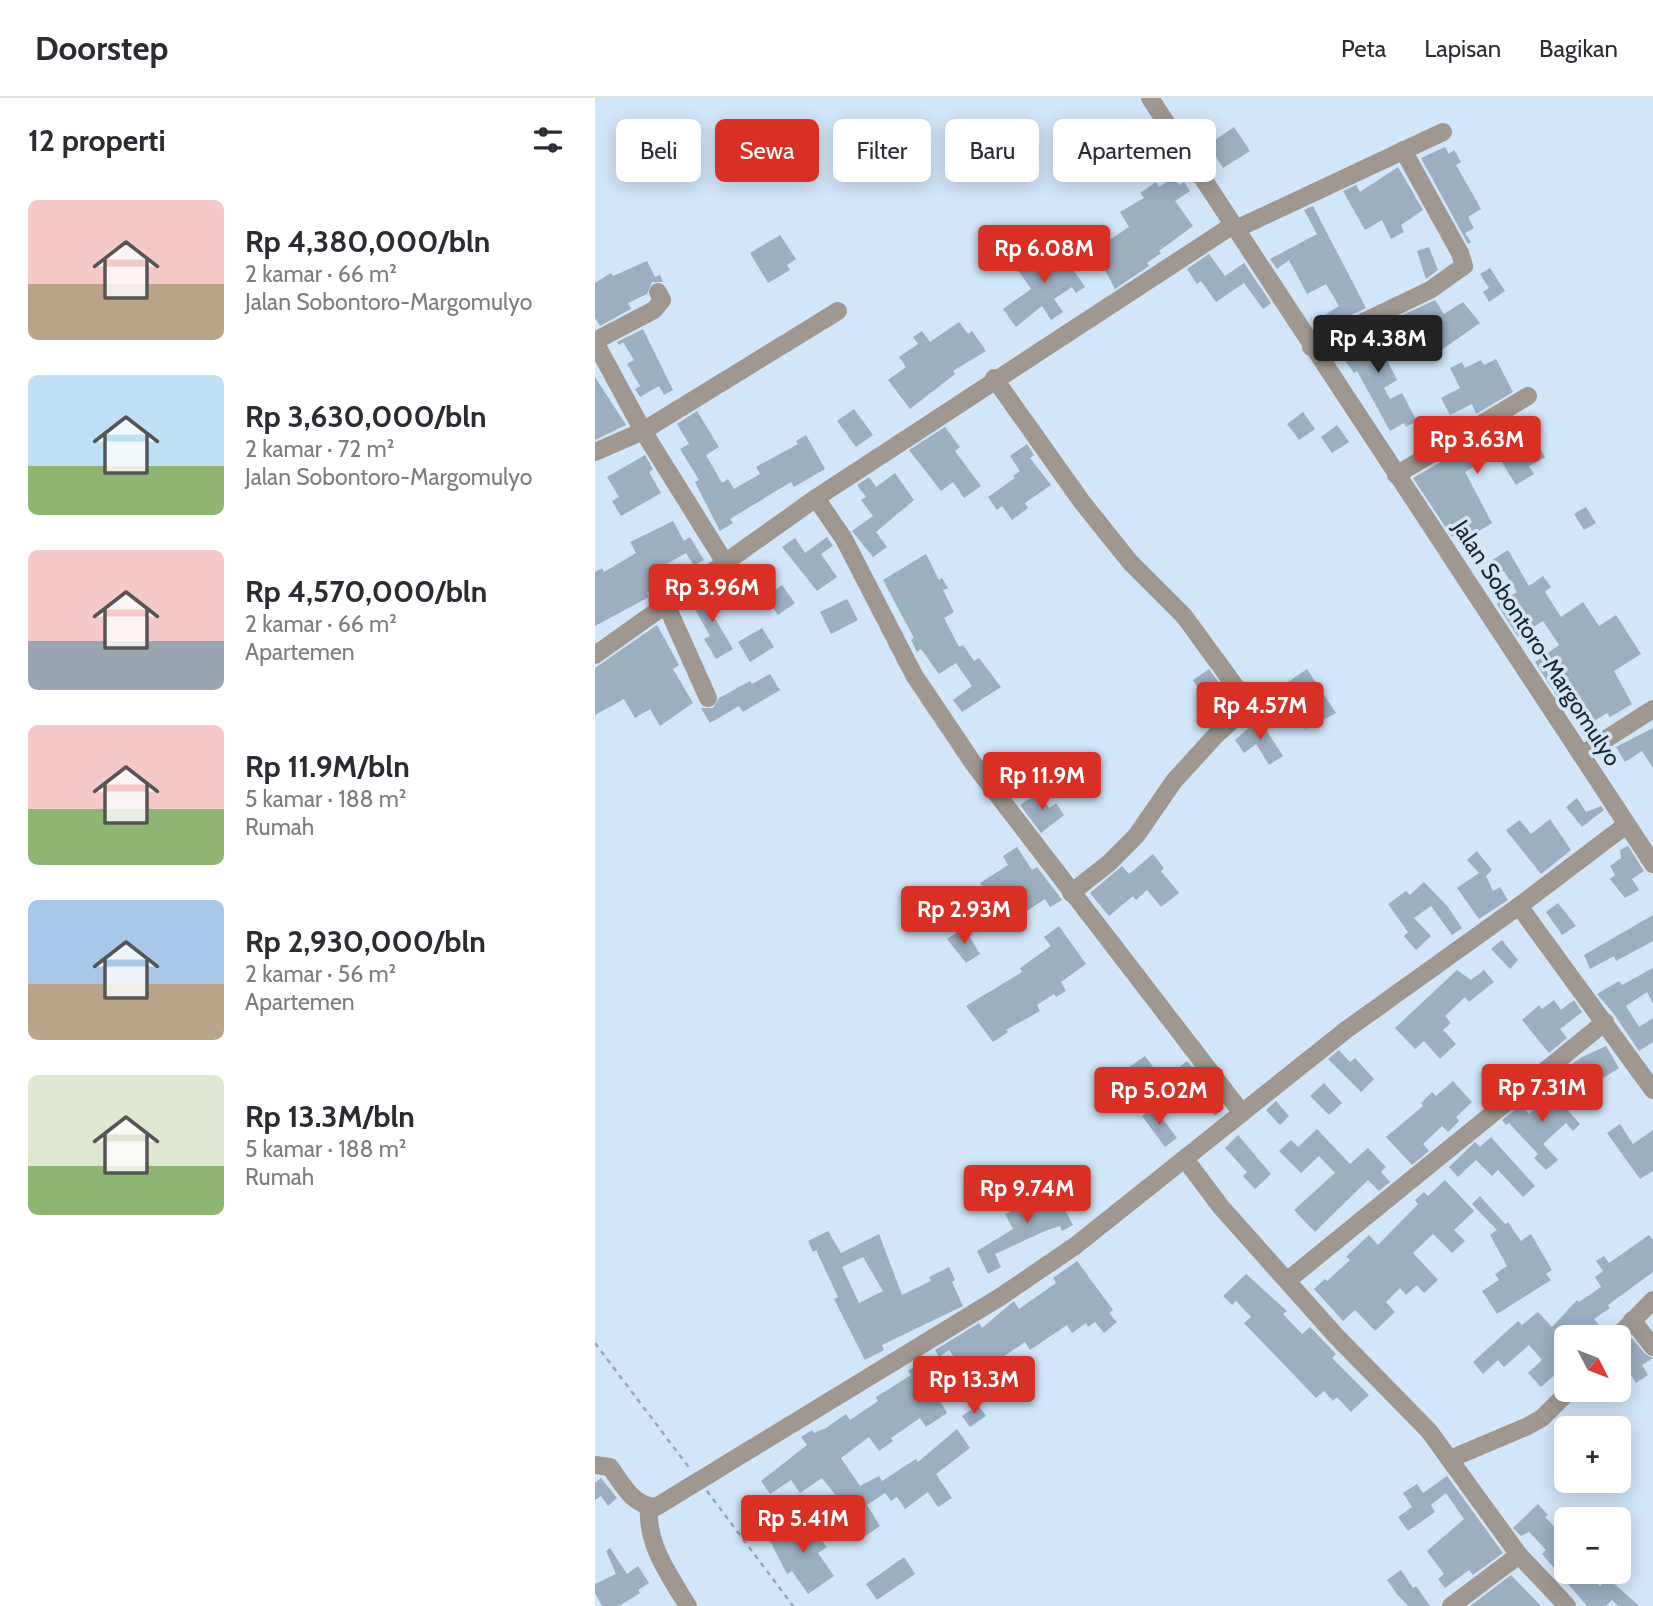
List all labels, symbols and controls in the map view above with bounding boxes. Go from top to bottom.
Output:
text: Doorstep [35,28,168,68]
text: Peta [1341,34,1386,63]
text: Lapisan [1424,34,1501,63]
text: Bagikan [1539,34,1618,63]
chip: Beli [616,119,701,182]
chip: Sewa [715,119,819,182]
chip: Filter [833,119,931,182]
chip: Baru [945,119,1039,182]
chip: Apartemen [1053,119,1216,182]
icon: filters [529,121,567,159]
text: 12 properti [28,122,166,159]
text: Rp 4,380,000/bln [245,223,490,260]
pin: Rp 6.08M [972,226,1116,285]
icon: home [84,228,168,312]
text: Rp 6.08M [994,234,1094,262]
text: 2 kamar · 66 m² [245,260,397,288]
text: Jalan Sobontoro-Margomulyo [245,288,532,316]
pin: Rp 4.38M [1306,316,1450,375]
text: Rp 4.38M [1329,324,1427,352]
text: Rp 3,630,000/bln [245,398,487,435]
icon: home [84,403,168,487]
pin: Rp 3.63M [1405,416,1549,476]
text: Rp 3.63M [1430,425,1524,453]
text: 2 kamar · 72 m² [245,435,394,463]
text: Jalan Sobontoro-Margomulyo [245,463,532,491]
street label: Jalan Sobontoro-Margomulyo [1446,514,1627,771]
pin: Rp 3.96M [640,564,784,624]
text: Rp 4,570,000/bln [245,573,487,610]
text: Rp 3.96M [665,573,759,601]
icon: home [84,578,168,662]
text: 2 kamar · 66 m² [245,610,397,638]
text: Apartemen [245,638,355,666]
pin: Rp 4.57M [1188,682,1332,742]
text: Rp 4.57M [1213,691,1307,719]
text: Rp 11.9M/bln [245,748,410,785]
pin: Rp 11.9M [970,752,1114,812]
icon: home [84,753,168,837]
text: Rp 11.9M [999,761,1085,789]
text: 5 kamar · 188 m² [245,785,407,813]
text: Rumah [245,813,314,841]
pin: Rp 2.93M [892,886,1036,946]
text: Rp 2.93M [917,895,1011,923]
text: Rp 2,930,000/bln [245,923,486,960]
icon: home [84,928,168,1012]
text: 2 kamar · 56 m² [245,960,396,988]
text: Apartemen [245,988,355,1016]
pin: Rp 7.31M [1470,1065,1614,1124]
pin: Rp 5.02M [1087,1068,1231,1127]
text: Rp 7.31M [1498,1073,1586,1101]
text: Rp 5.02M [1110,1076,1208,1104]
text: Rp 13.3M/bln [245,1098,415,1135]
icon: home [84,1103,168,1187]
text: 5 kamar · 188 m² [245,1135,407,1163]
text: Rumah [245,1163,314,1191]
pin: Rp 9.74M [955,1166,1099,1225]
text: Rp 9.74M [980,1174,1074,1202]
north arrow [1554,1325,1631,1402]
map controls [1554,1325,1631,1584]
pin: Rp 13.3M [902,1356,1046,1416]
text: Rp 13.3M [929,1365,1019,1393]
button: + [1554,1416,1631,1493]
pin: Rp 5.41M [731,1496,875,1555]
text: Rp 5.41M [757,1504,849,1532]
button: − [1554,1507,1631,1584]

